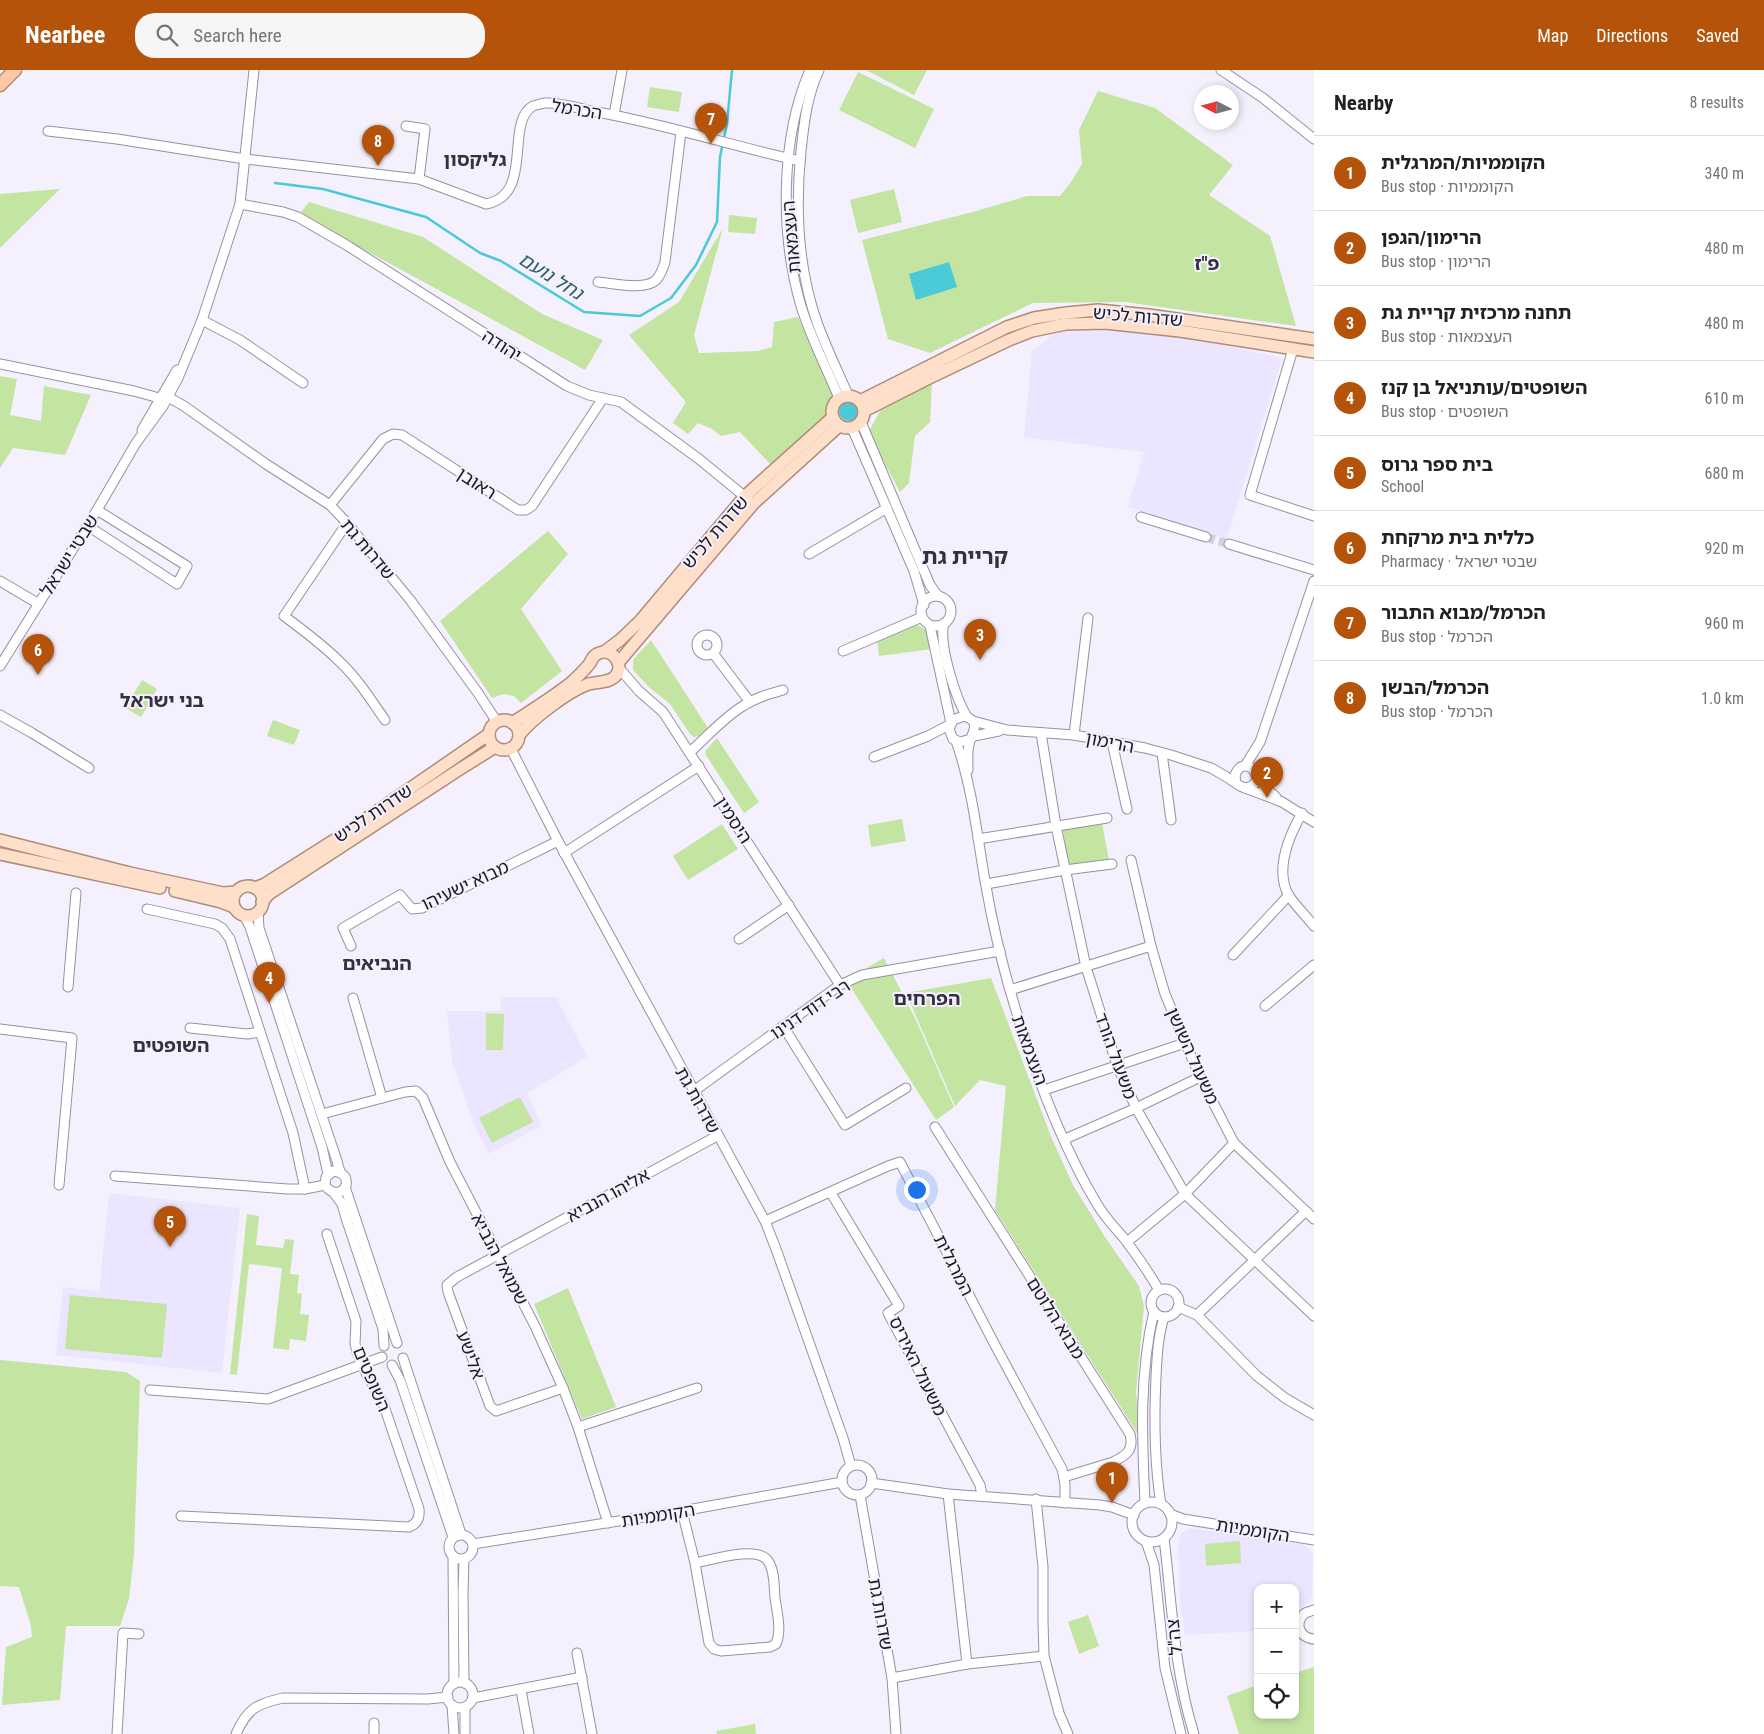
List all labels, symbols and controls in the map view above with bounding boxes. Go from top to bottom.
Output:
search box [135,13,485,58]
text: Nearbee [25,21,105,49]
icon: search [153,21,181,49]
text: Search here [193,24,282,47]
text: Map [1537,25,1568,46]
text: Directions [1596,25,1668,46]
text: Saved [1696,25,1739,46]
north arrow [1194,85,1239,130]
text: Nearby [1334,91,1393,115]
text: 8 results [1689,93,1744,112]
street label: הכרמל [550,95,604,123]
pin: 7 [695,103,727,144]
pin: 8 [362,125,394,166]
district label: גליקסון [444,148,507,171]
text: הקוממיות/המרגלית [1381,151,1545,174]
text: 1 [1346,164,1354,183]
text: 340 m [1705,164,1744,183]
text: Bus stop · הקוממיות [1381,177,1514,196]
street label: העצמאות [777,200,805,274]
text: הרימון/הגפן [1381,226,1481,249]
text: 2 [1346,239,1354,258]
text: 480 m [1705,239,1744,258]
water label: נחל נועם [515,247,589,306]
district label: פ"ז [1194,252,1220,275]
text: Bus stop · הרימון [1381,252,1491,271]
text: תחנה מרכזית קריית גת [1381,301,1572,324]
street label: שדרות לכיש [1092,302,1184,330]
text: 3 [1346,314,1354,333]
text: 480 m [1705,314,1744,333]
street label: יהודה [479,325,525,365]
text: Bus stop · העצמאות [1381,327,1512,346]
text: השופטים/עותניאל בן קנז [1381,376,1587,399]
text: 4 [1346,389,1354,408]
text: 610 m [1705,389,1744,408]
text: Bus stop · השופטים [1381,402,1509,421]
text: בית ספר גרוס [1381,453,1493,476]
street label: ראובן [454,463,500,503]
text: 5 [1346,464,1354,483]
text: 680 m [1705,464,1744,483]
text: School [1381,477,1424,496]
street label: שדרות לכיש [677,491,753,573]
street label: שבטי ישראל [36,510,102,600]
street label: שדרות גת [337,514,399,584]
text: כללית בית מרקחת [1381,526,1534,549]
text: 6 [1346,539,1354,558]
text: 920 m [1705,539,1744,558]
district label: קריית גת [922,544,1008,569]
text: Pharmacy · שבטי ישראל [1381,552,1537,571]
text: הכרמל/מבוא התבור [1381,601,1546,624]
text: 7 [1346,614,1354,633]
text: 960 m [1705,614,1744,633]
pin: 3 [964,619,996,660]
text: Bus stop · הכרמל [1381,627,1493,646]
pin: 6 [22,634,54,675]
text: הכרמל/הבשן [1381,676,1489,699]
district label: בני ישראל [120,689,204,712]
text: 8 [1346,689,1354,708]
text: 1.0 km [1701,689,1744,708]
text: Bus stop · הכרמל [1381,702,1493,721]
street label: הרימון [1084,727,1136,757]
pin: 2 [1251,757,1283,798]
street label: שדרות לכיש [330,779,416,847]
street label: היסמין [711,793,757,847]
street label: מבוא ישעיהו [418,856,512,914]
district label: הנביאים [342,952,412,975]
pin: 4 [253,962,285,1003]
street label: רבי דוד דנינו [766,975,854,1043]
district label: הפרחים [894,987,960,1010]
street label: משעול השושן [1162,1004,1224,1108]
street label: משעול הורד [1091,1010,1141,1102]
street label: העצמאות [1008,1012,1052,1088]
district label: השופטים [132,1034,210,1057]
street label: שדרות גת [671,1063,725,1137]
street label: אליהו הנביא [563,1164,653,1226]
your location [904,1177,930,1203]
pin: 5 [154,1206,186,1247]
street label: שמואל הנביא [467,1210,533,1308]
street label: המרגלית [930,1231,978,1299]
street label: מבוא הלוטם [1023,1273,1090,1363]
street label: משעול האיריס [885,1313,951,1419]
street label: אלישע [453,1328,489,1382]
street label: השופטים [349,1343,395,1415]
pin: 1 [1096,1462,1128,1503]
street label: הקוממיות [620,1499,696,1531]
street label: הקוממיות [1215,1514,1291,1546]
street label: שדרות גת [864,1576,898,1652]
map controls [1254,1584,1299,1719]
button: + [1254,1584,1299,1629]
street label: צה"ל [1162,1618,1186,1656]
button: − [1254,1629,1299,1674]
button: locate [1254,1674,1299,1719]

